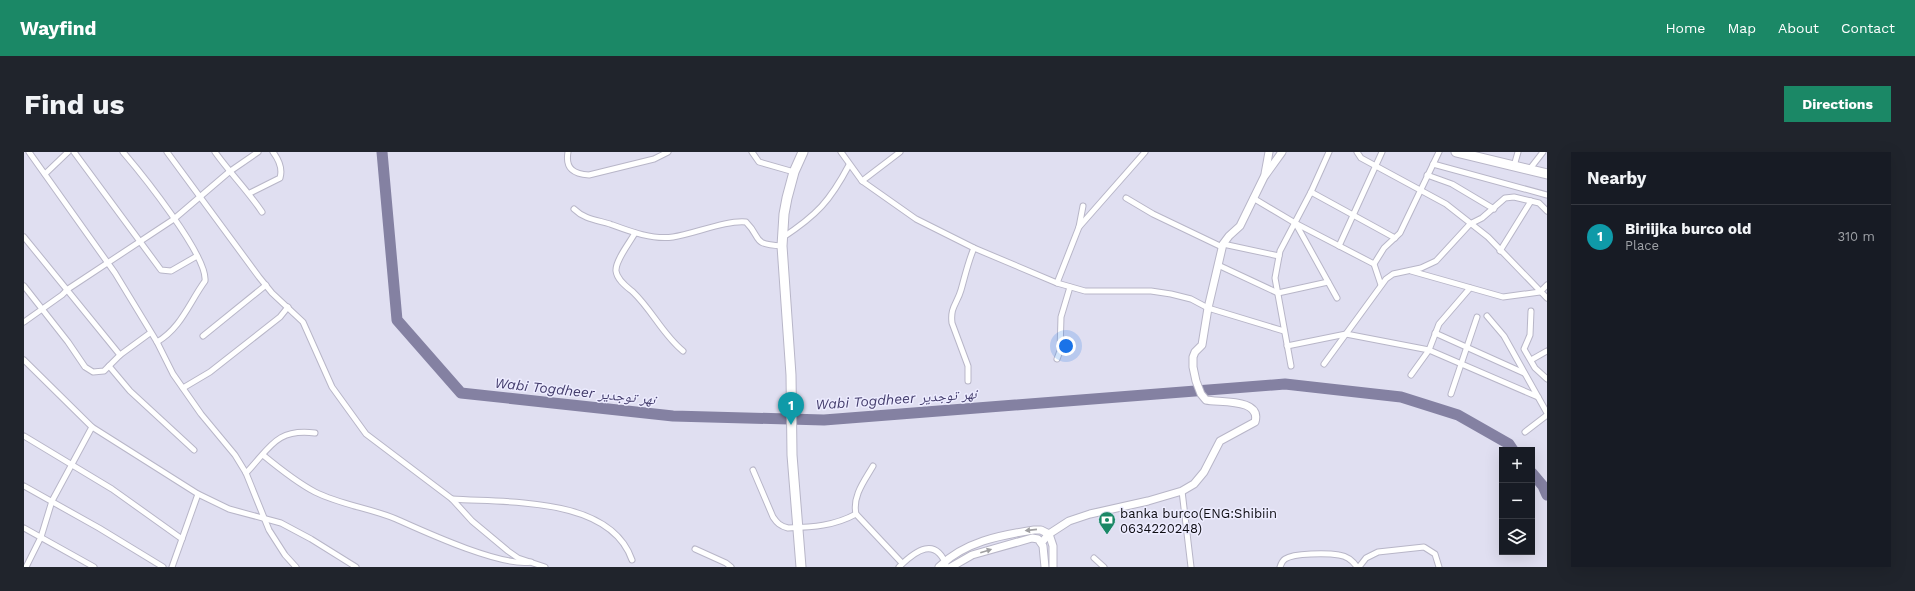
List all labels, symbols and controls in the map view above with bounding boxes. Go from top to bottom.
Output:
text: Wayfind [20,17,96,40]
text: Home [1665,20,1705,36]
text: Map [1727,20,1756,36]
text: About [1778,20,1819,36]
text: Contact [1841,20,1895,36]
button: Directions [1784,86,1891,122]
text: Find us [24,88,124,121]
text: Nearby [1587,168,1646,188]
text: Biriijka burco old [1625,220,1751,238]
text: 1 [1597,229,1603,244]
text: 310 m [1837,229,1875,244]
text: Place [1625,238,1659,253]
your location [1056,336,1076,356]
water label: Wabi Togdheer نهر توجدير [494,375,658,408]
water label: Wabi Togdheer نهر توجدير [815,385,979,413]
pin: 1 [778,392,804,425]
map controls [1499,447,1535,555]
button: + [1499,447,1535,483]
button: − [1499,483,1535,519]
place label: banka burco(ENG:Shibiin 0634220248) [1120,506,1277,536]
bank icon: banka burco(ENG:Shibiin 0634220248) [1097,510,1117,535]
button: layers [1499,519,1535,555]
one-way arrow [1025,527,1037,534]
one-way arrow [980,548,992,554]

